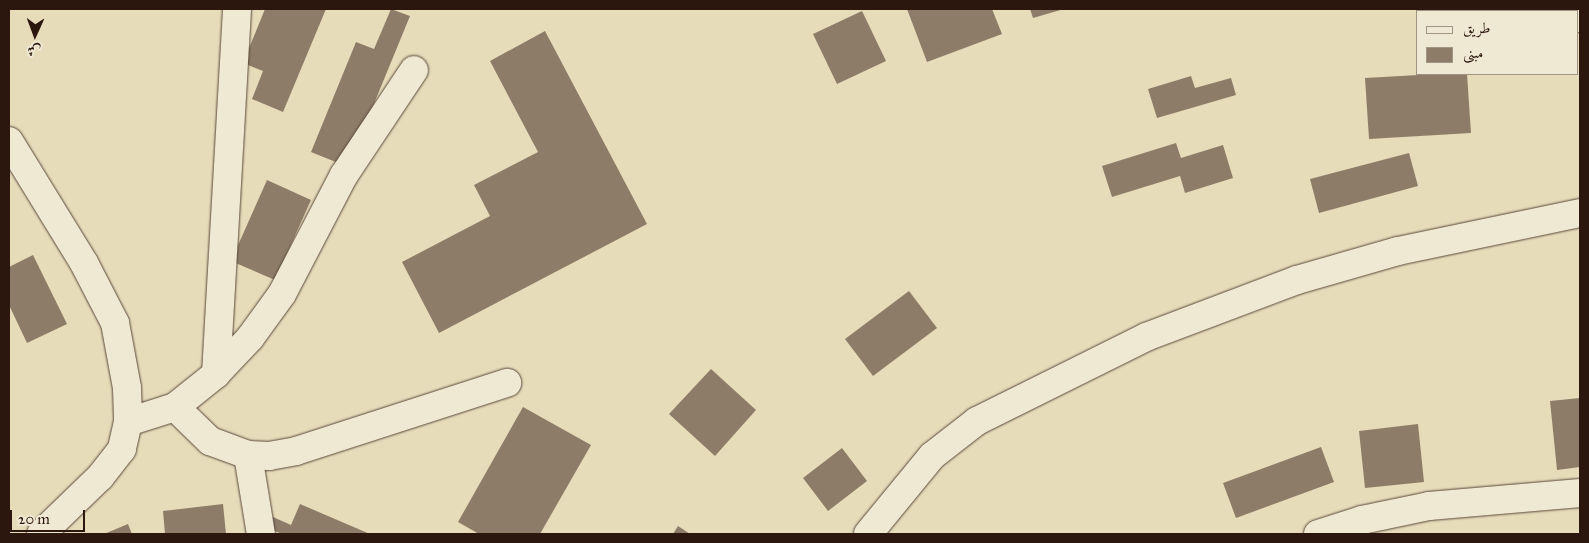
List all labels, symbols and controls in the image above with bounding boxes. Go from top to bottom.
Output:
north arrow [10,10,60,60]
legend [1416,10,1579,75]
text: طريق [1463,19,1490,37]
text: ش [27,42,42,59]
text: مبنى [1463,44,1483,62]
scale bar [12,500,88,532]
text: 20 m [18,510,50,528]

